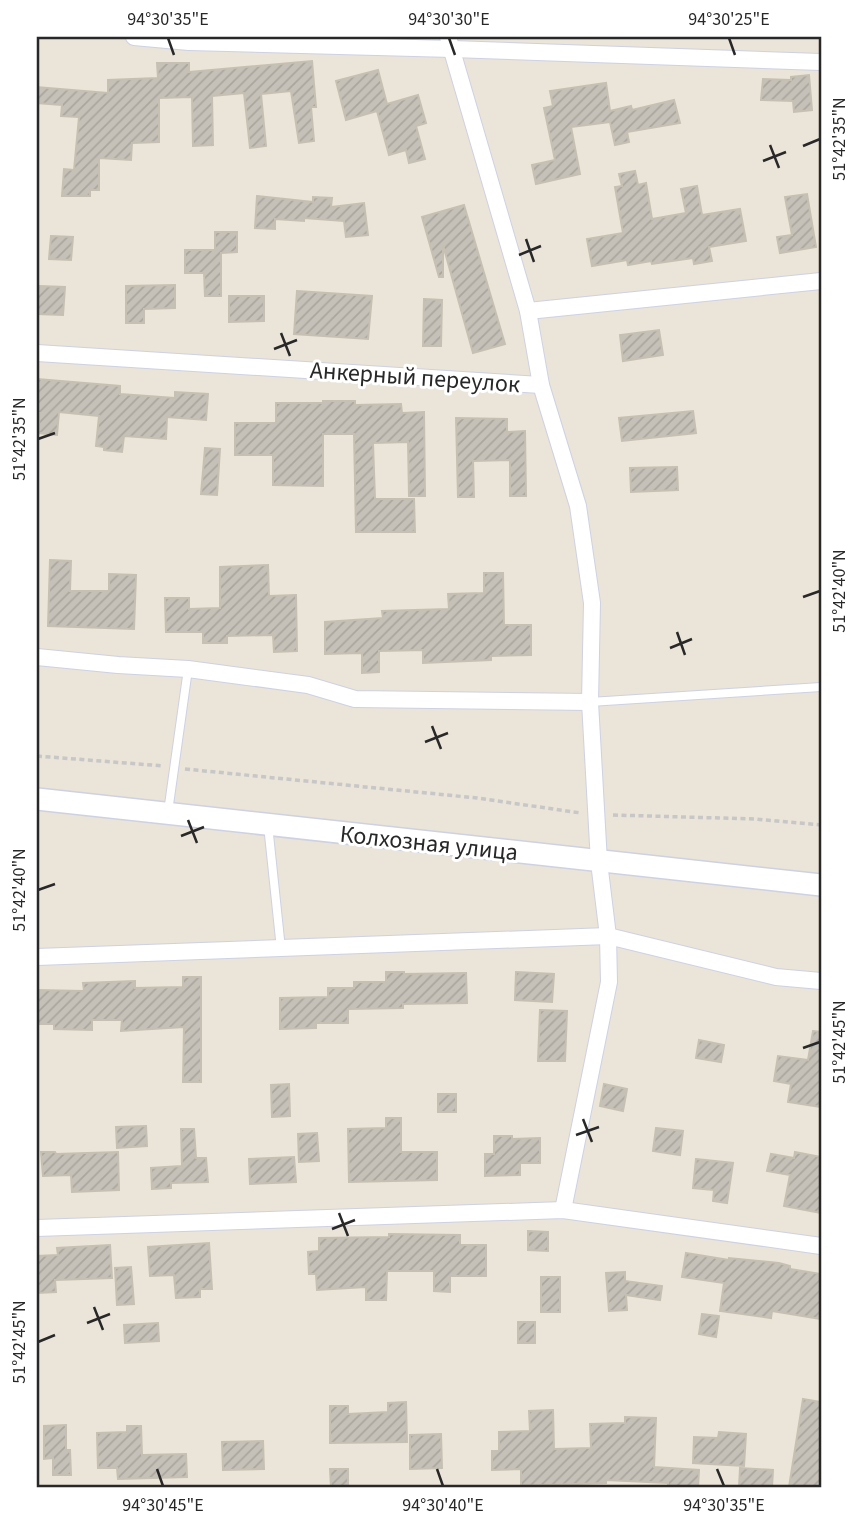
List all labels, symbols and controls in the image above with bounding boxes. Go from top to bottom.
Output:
text: 94°30'35"E [127,7,209,32]
text: 94°30'30"E [408,7,490,32]
text: 94°30'25"E [688,7,770,32]
text: 51°42'35"N [827,97,852,181]
street label: Анкерный переулок [309,353,521,402]
text: 51°42'35"N [7,397,32,481]
text: 51°42'40"N [827,549,852,633]
street label: Колхозная улица [338,817,520,870]
text: 51°42'40"N [7,848,32,932]
text: 51°42'45"N [827,1000,852,1084]
text: 51°42'45"N [7,1300,32,1384]
text: 94°30'45"E [122,1493,204,1518]
text: 94°30'40"E [402,1493,484,1518]
text: 94°30'35"E [683,1493,765,1518]

